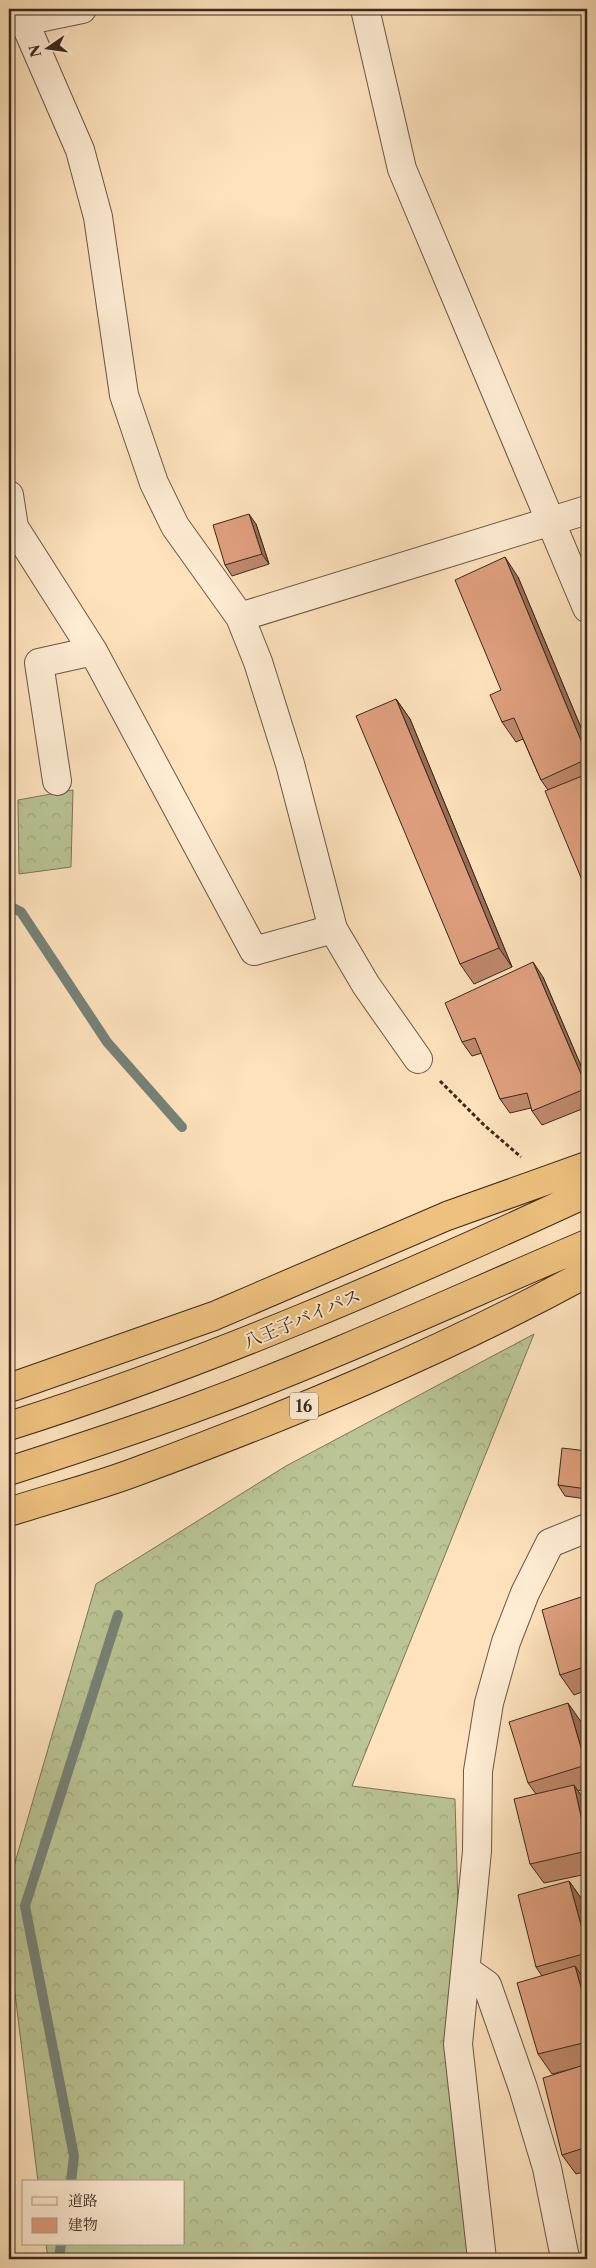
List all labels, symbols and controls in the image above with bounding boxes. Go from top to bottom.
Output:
north arrow [22,22,72,72]
text: N [25,43,45,59]
street label: 八王子バイパス [240,1284,364,1354]
road number: 16 [290,1392,318,1420]
legend [22,2180,185,2246]
text: 道路 [68,2191,98,2210]
text: 建物 [68,2215,98,2234]

